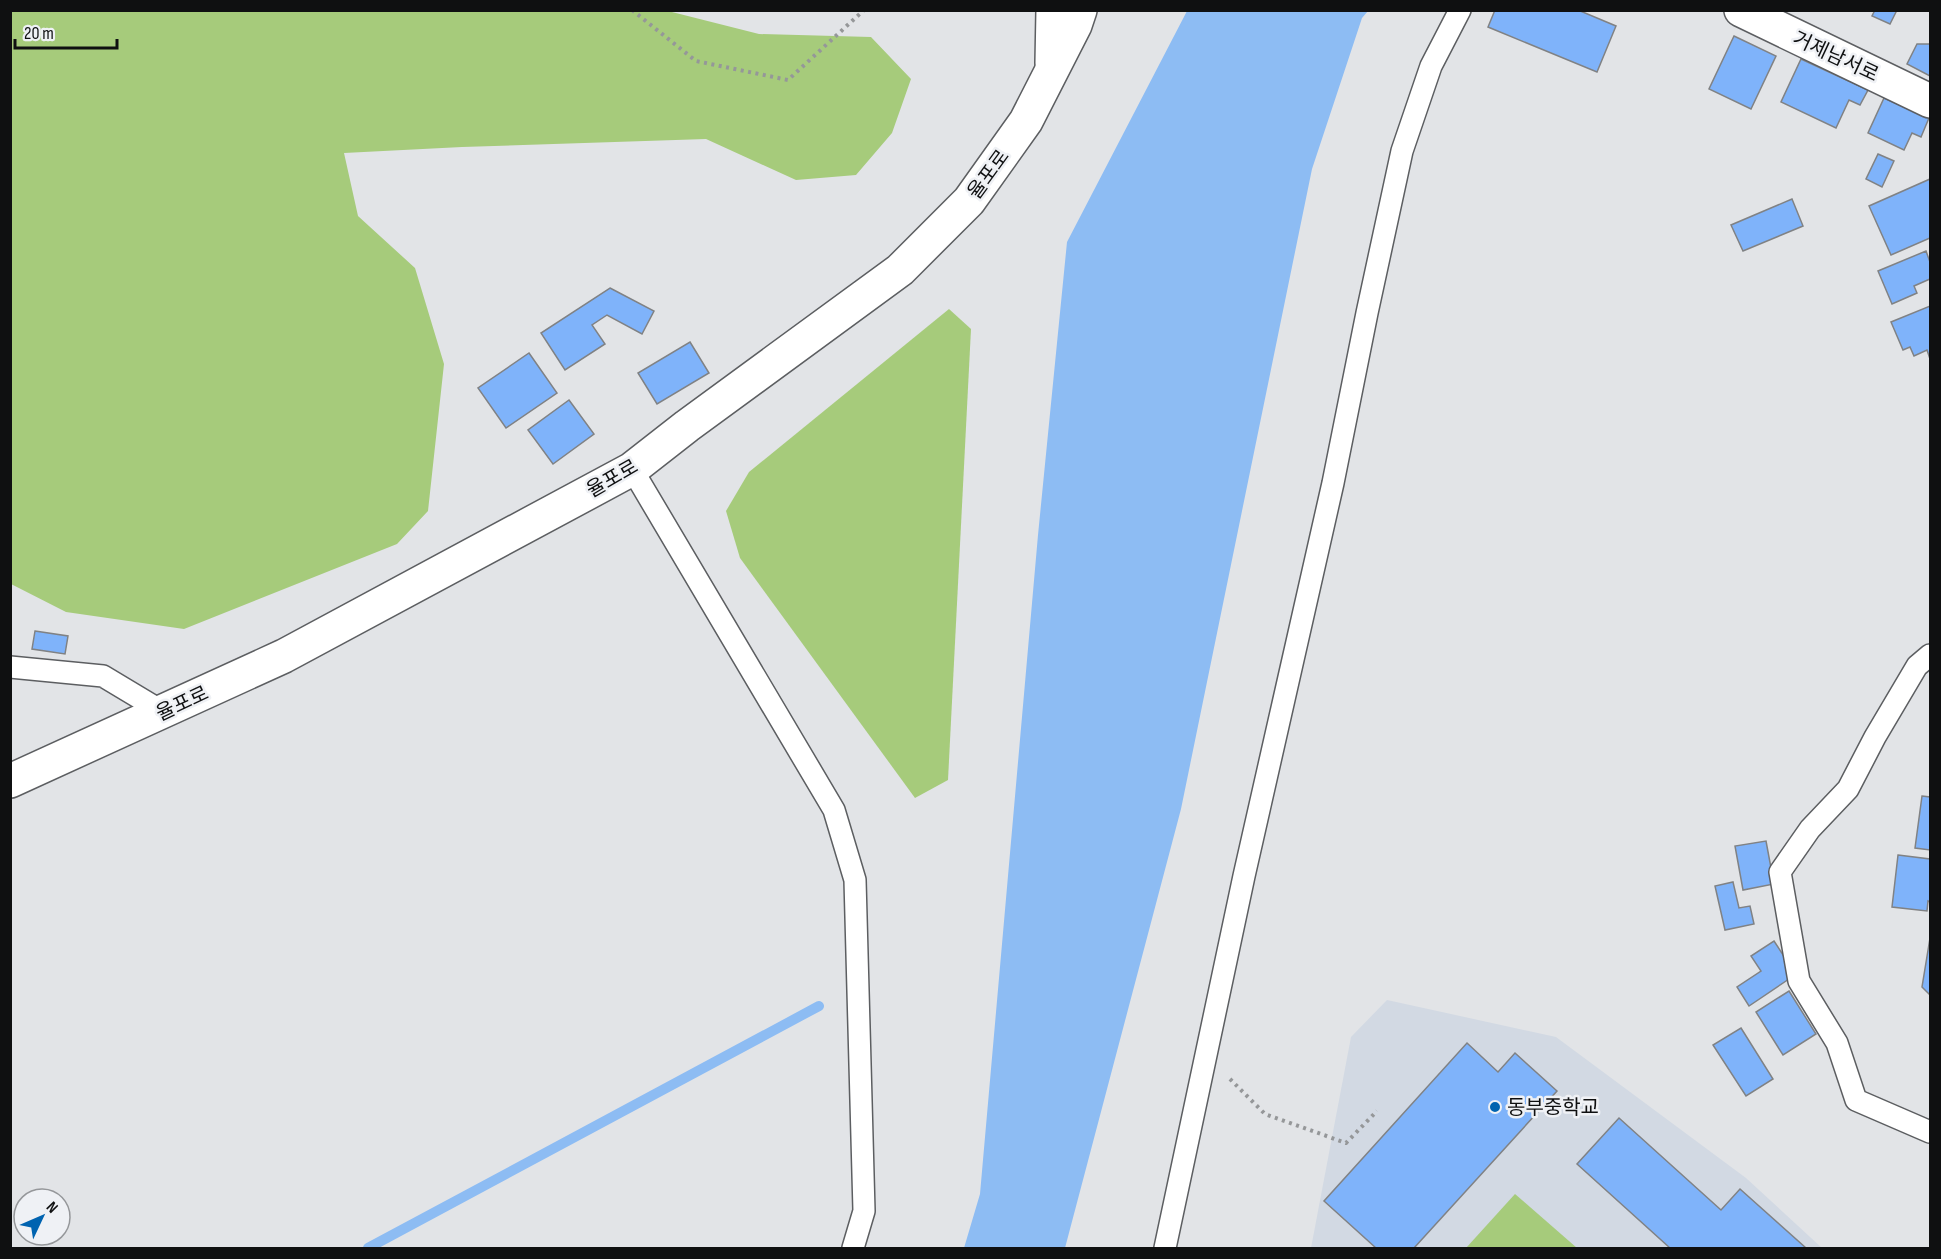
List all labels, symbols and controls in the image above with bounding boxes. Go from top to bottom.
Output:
scale bar [15,12,117,50]
text: 20 m [24,23,54,44]
street label: 거제남서로 [1789,27,1882,87]
street label: 율포로 [963,145,1015,204]
street label: 율포로 [583,455,642,503]
street label: 율포로 [152,681,213,726]
place label: 동부중학교 [1507,1096,1599,1120]
marker: 동부중학교 [1488,1100,1502,1114]
north arrow [12,1187,72,1247]
text: N [42,1198,62,1217]

